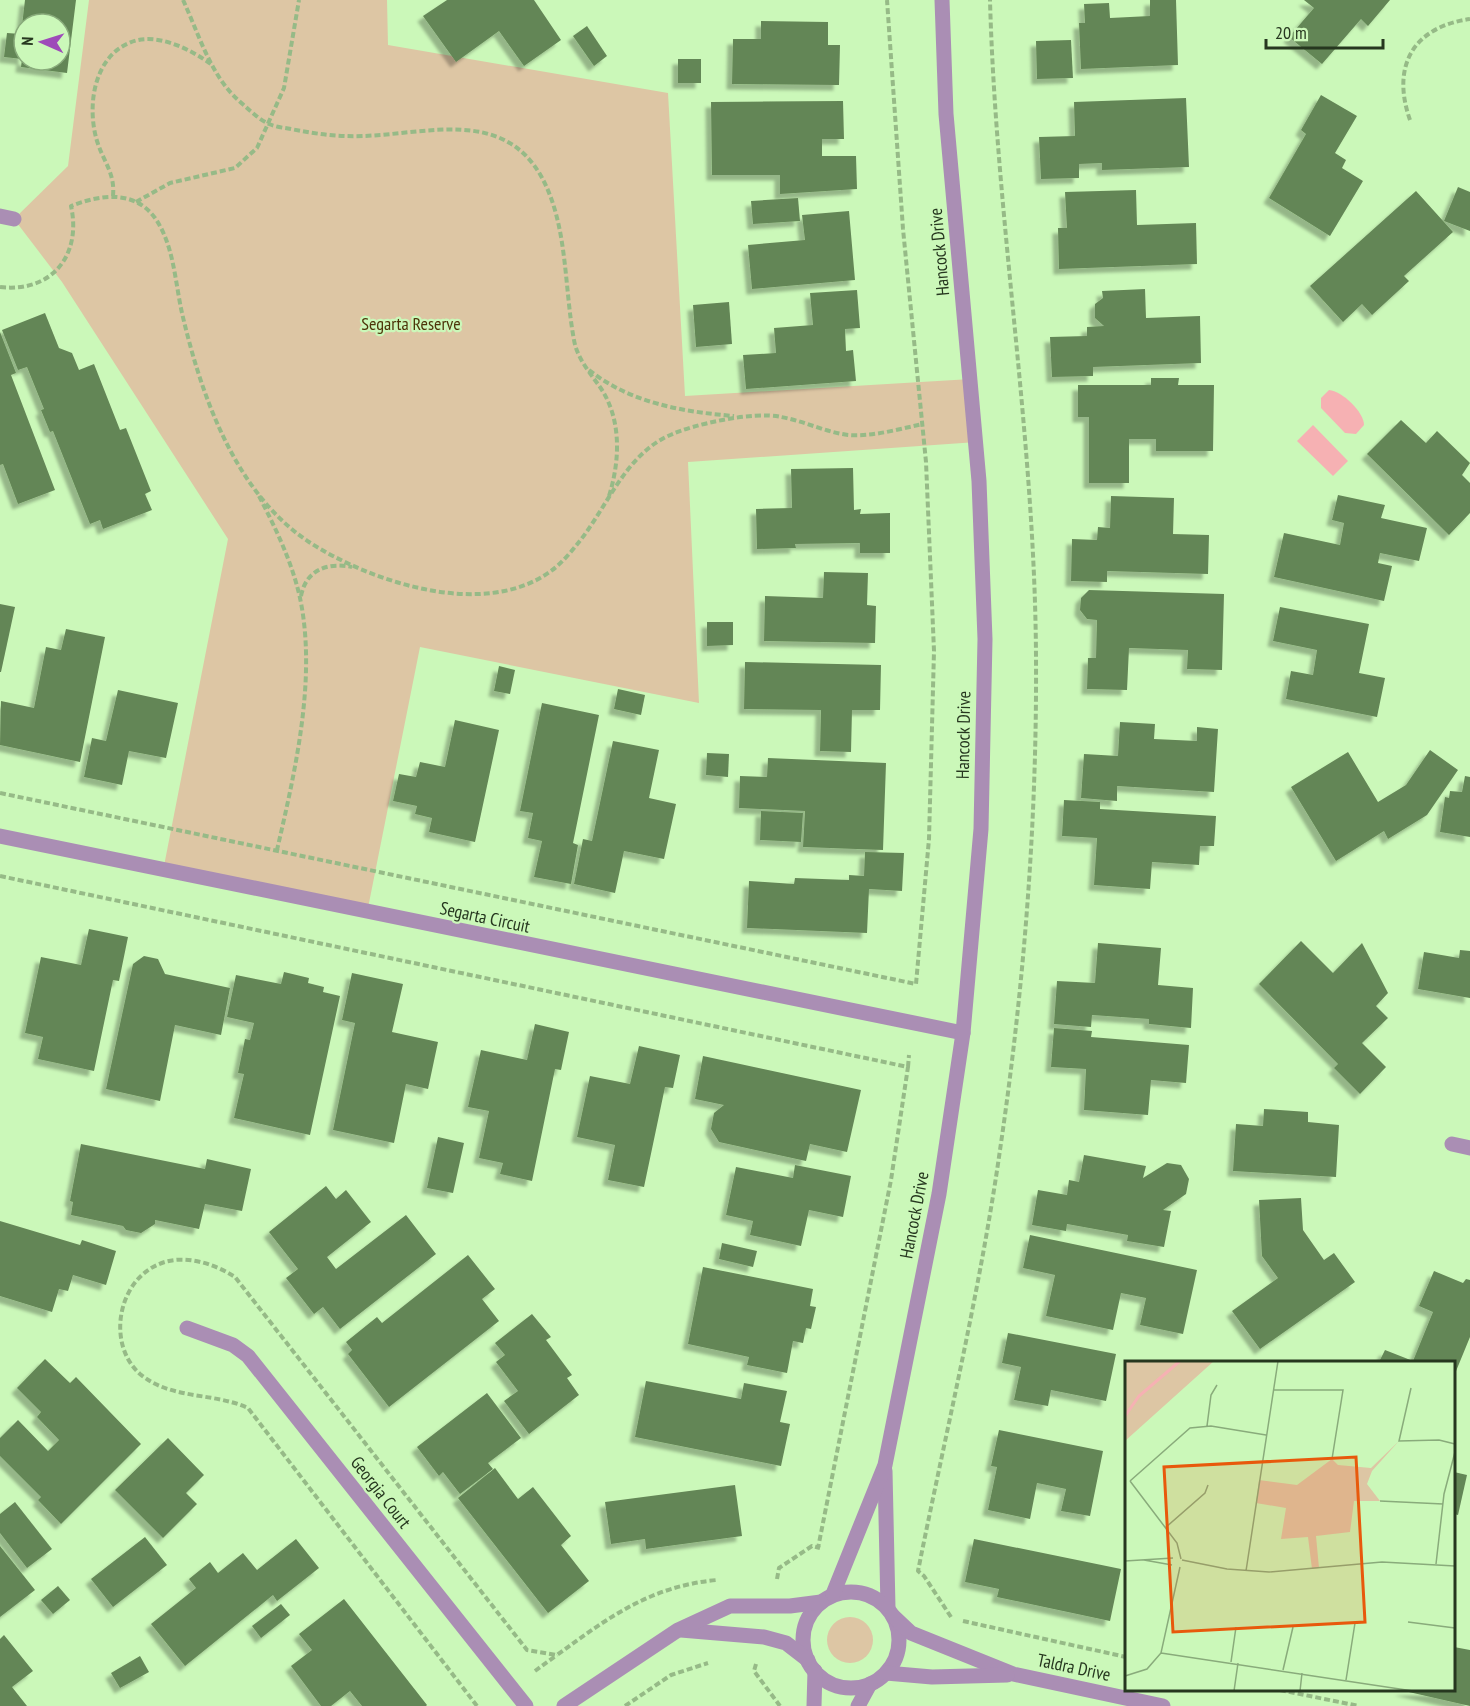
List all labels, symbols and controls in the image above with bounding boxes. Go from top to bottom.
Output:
north arrow [12,12,72,72]
scale bar [1266,12,1383,50]
text: 20 m [1275,21,1307,44]
text: N [17,36,37,46]
street label: Hancock Drive [924,207,954,297]
park label: Segarta Reserve [361,312,461,335]
street label: Hancock Drive [951,691,975,779]
street label: Segarta Circuit [438,896,532,938]
street label: Hancock Drive [894,1170,934,1260]
inset map [1125,1361,1455,1691]
street label: Georgia Court [346,1451,416,1533]
street label: Taldra Drive [1035,1648,1113,1686]

